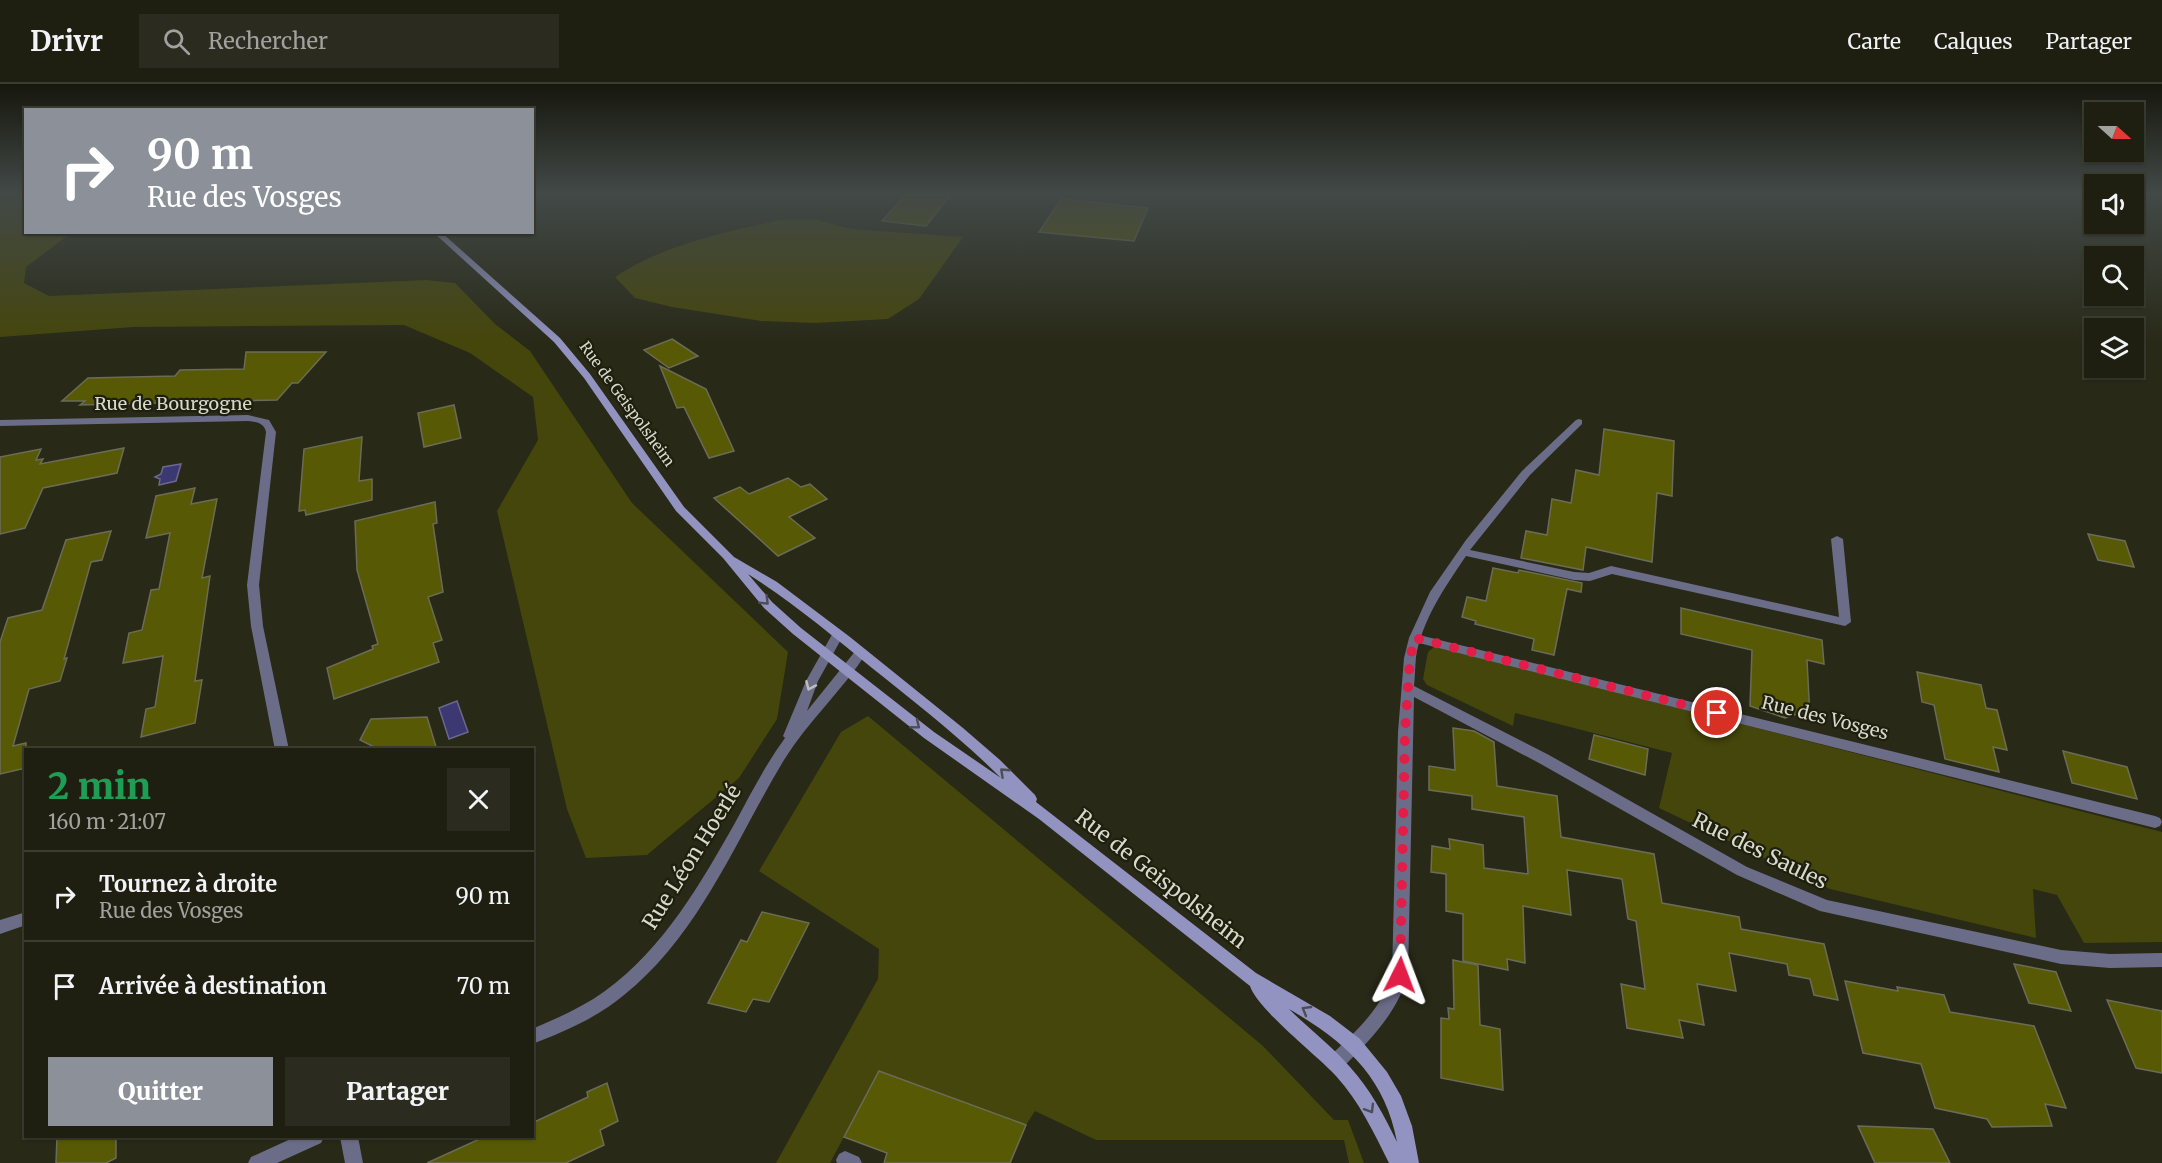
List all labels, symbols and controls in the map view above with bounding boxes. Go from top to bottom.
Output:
search box [139,14,559,68]
text: Drivr [30,23,103,59]
icon: search [160,25,193,58]
text: Rechercher [208,27,328,55]
text: Carte [1848,28,1901,55]
text: Calques [1934,28,2013,55]
text: Partager [2046,28,2132,55]
north arrow [2084,102,2144,162]
map controls [2084,102,2144,378]
text: 90 m [147,128,253,180]
icon: right [48,132,126,210]
button: sound [2084,174,2144,234]
text: Rue des Vosges [147,180,342,214]
button: search [2084,246,2144,306]
button: layers [2084,318,2144,378]
street label: Rue de Geispolsheim [576,337,679,470]
street label: Rue de Bourgogne [94,392,252,415]
one-way arrow [758,595,769,605]
one-way arrow [806,679,818,690]
pin [1691,687,1742,738]
street label: Rue des Vosges [1759,691,1891,744]
icon: arrive [1700,696,1733,729]
one-way arrow [909,717,920,728]
text: 2 min [48,764,151,809]
button: close [447,768,510,831]
one-way arrow [1000,768,1010,779]
street label: Rue Léon Hoerlé [636,779,747,934]
street label: Rue de Geispolsheim [1070,803,1253,954]
street label: Rue des Saules [1688,806,1832,895]
text: 160 m · 21:07 [48,809,166,834]
text: Tournez à droite [99,870,277,898]
icon: right [48,880,81,913]
text: 90 m [455,882,510,910]
text: Rue des Vosges [99,898,243,923]
position arrow [1368,943,1432,1007]
icon: arrive [48,970,81,1003]
text: Arrivée à destination [99,972,327,1000]
text: 70 m [457,972,510,1000]
one-way arrow [1302,1006,1312,1018]
button: Quitter [48,1057,273,1126]
button: Partager [285,1057,510,1126]
one-way arrow [1363,1103,1374,1113]

